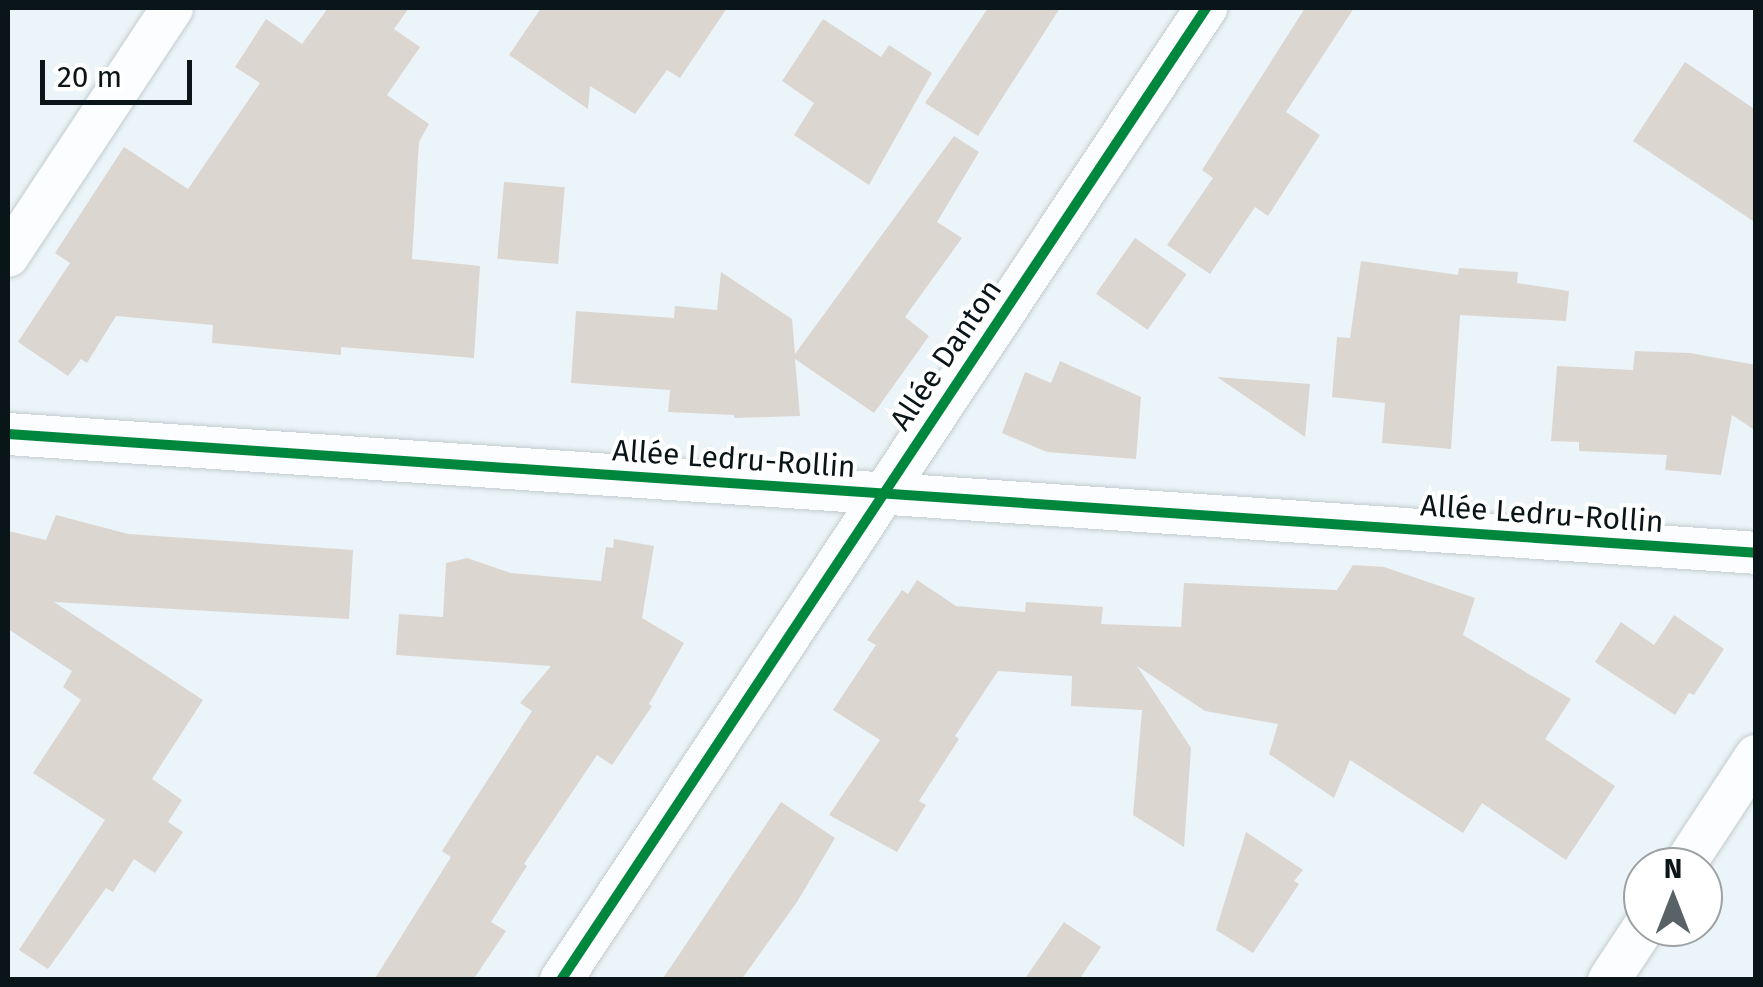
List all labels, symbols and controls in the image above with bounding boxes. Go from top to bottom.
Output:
scale bar [45,40,198,102]
text: 20 m [57,59,122,95]
street label: Allée Danton [883,273,1009,437]
street label: Allée Ledru-Rollin [611,433,857,485]
street label: Allée Ledru-Rollin [1419,488,1665,540]
north arrow [1623,847,1723,947]
text: N [1664,852,1682,885]

